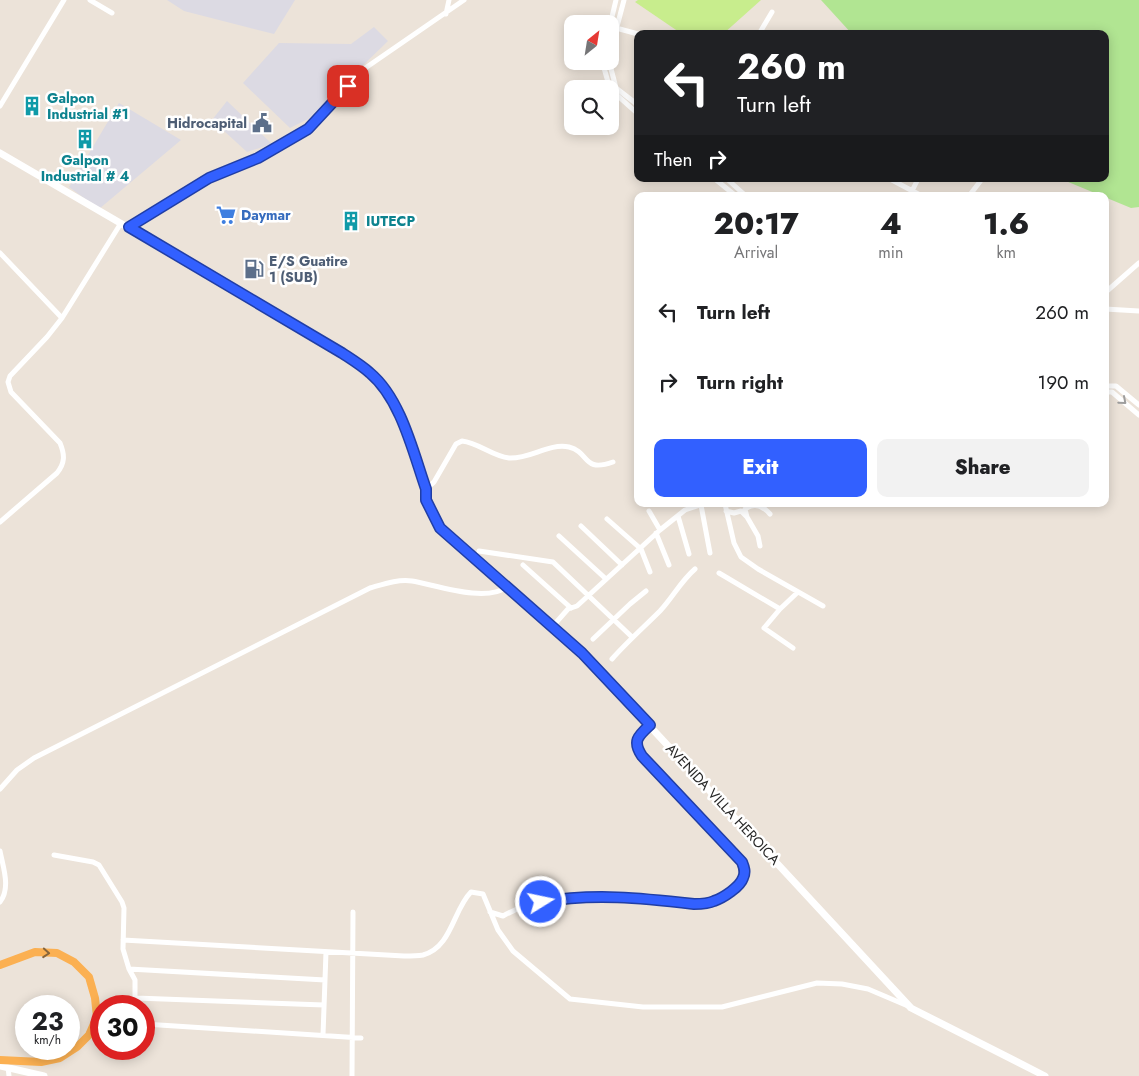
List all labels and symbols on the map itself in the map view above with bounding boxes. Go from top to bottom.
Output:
north arrow [564,15,619,70]
pin [327,65,369,107]
place label: Galpon Industrial #1 [47,88,129,124]
building icon: Galpon Industrial #1 [21,95,43,117]
public building icon: Hidrocapital [251,112,273,134]
place label: Hidrocapital [167,113,247,133]
building icon: Galpon Industrial # 4 [74,128,96,150]
place label: Galpon Industrial # 4 [41,150,129,186]
supermarket icon: Daymar [215,204,237,226]
place label: Daymar [241,205,291,225]
building icon: IUTECP [340,210,362,232]
place label: IUTECP [366,211,415,231]
place label: E/S Guatire 1 (SUB) [269,251,348,287]
fuel station icon: E/S Guatire 1 (SUB) [243,258,265,280]
one-way arrow [1117,396,1126,404]
street label: AVENIDA VILLA HEROICA [661,739,785,870]
position arrow [514,875,566,927]
one-way arrow [42,947,50,958]
speed limit sign: 30 [90,995,155,1060]

